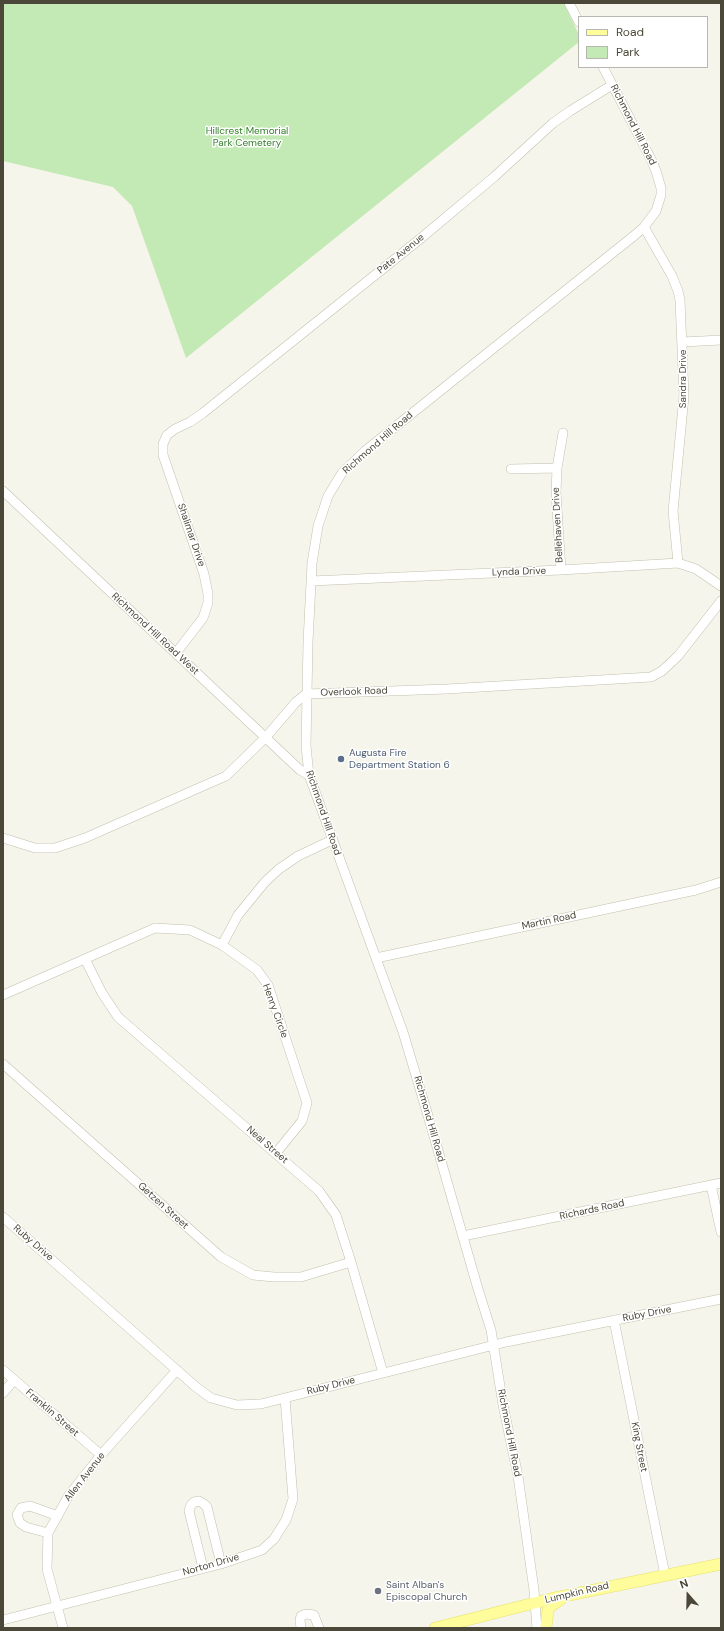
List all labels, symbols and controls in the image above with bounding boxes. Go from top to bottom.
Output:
legend [578,16,708,68]
text: Road [616,24,644,40]
text: Park [616,44,640,60]
street label: Richmond Hill Road [607,83,659,167]
park label: Hillcrest Memorial Park Cemetery [206,125,288,148]
street label: Pate Avenue [375,231,427,277]
street label: Sandra Drive [677,350,689,408]
street label: Richmond Hill Road [341,409,415,477]
street label: Bellehaven Drive [550,487,566,563]
street label: Shalimar Drive [175,502,207,568]
street label: Lynda Drive [492,565,546,579]
street label: Richmond Hill Road West [109,590,201,678]
street label: Overlook Road [320,685,388,699]
place label: Augusta Fire Department Station 6 [349,747,450,770]
marker: Augusta Fire Department Station 6 [336,754,346,764]
street label: Richmond Hill Road [303,769,343,857]
street label: Martin Road [521,909,577,933]
street label: Henry Circle [260,982,290,1040]
street label: Richmond Hill Road [411,1075,447,1163]
street label: Neal Street [244,1124,290,1166]
street label: Getzen Street [135,1180,191,1232]
street label: Richards Road [558,1197,626,1223]
street label: Ruby Drive [10,1222,56,1264]
street label: Ruby Drive [622,1303,672,1325]
street label: Ruby Drive [306,1374,356,1398]
street label: Franklin Street [23,1387,81,1439]
street label: Richmond Hill Road [495,1388,523,1478]
street label: King Street [628,1421,650,1473]
street label: Allen Avenue [62,1450,108,1504]
street label: Norton Drive [181,1551,241,1579]
north arrow [668,1575,708,1615]
text: N [678,1576,690,1592]
place label: Saint Alban's Episcopal Church [386,1579,467,1602]
street label: Lumpkin Road [544,1580,610,1606]
marker: Saint Alban's Episcopal Church [373,1586,383,1596]

